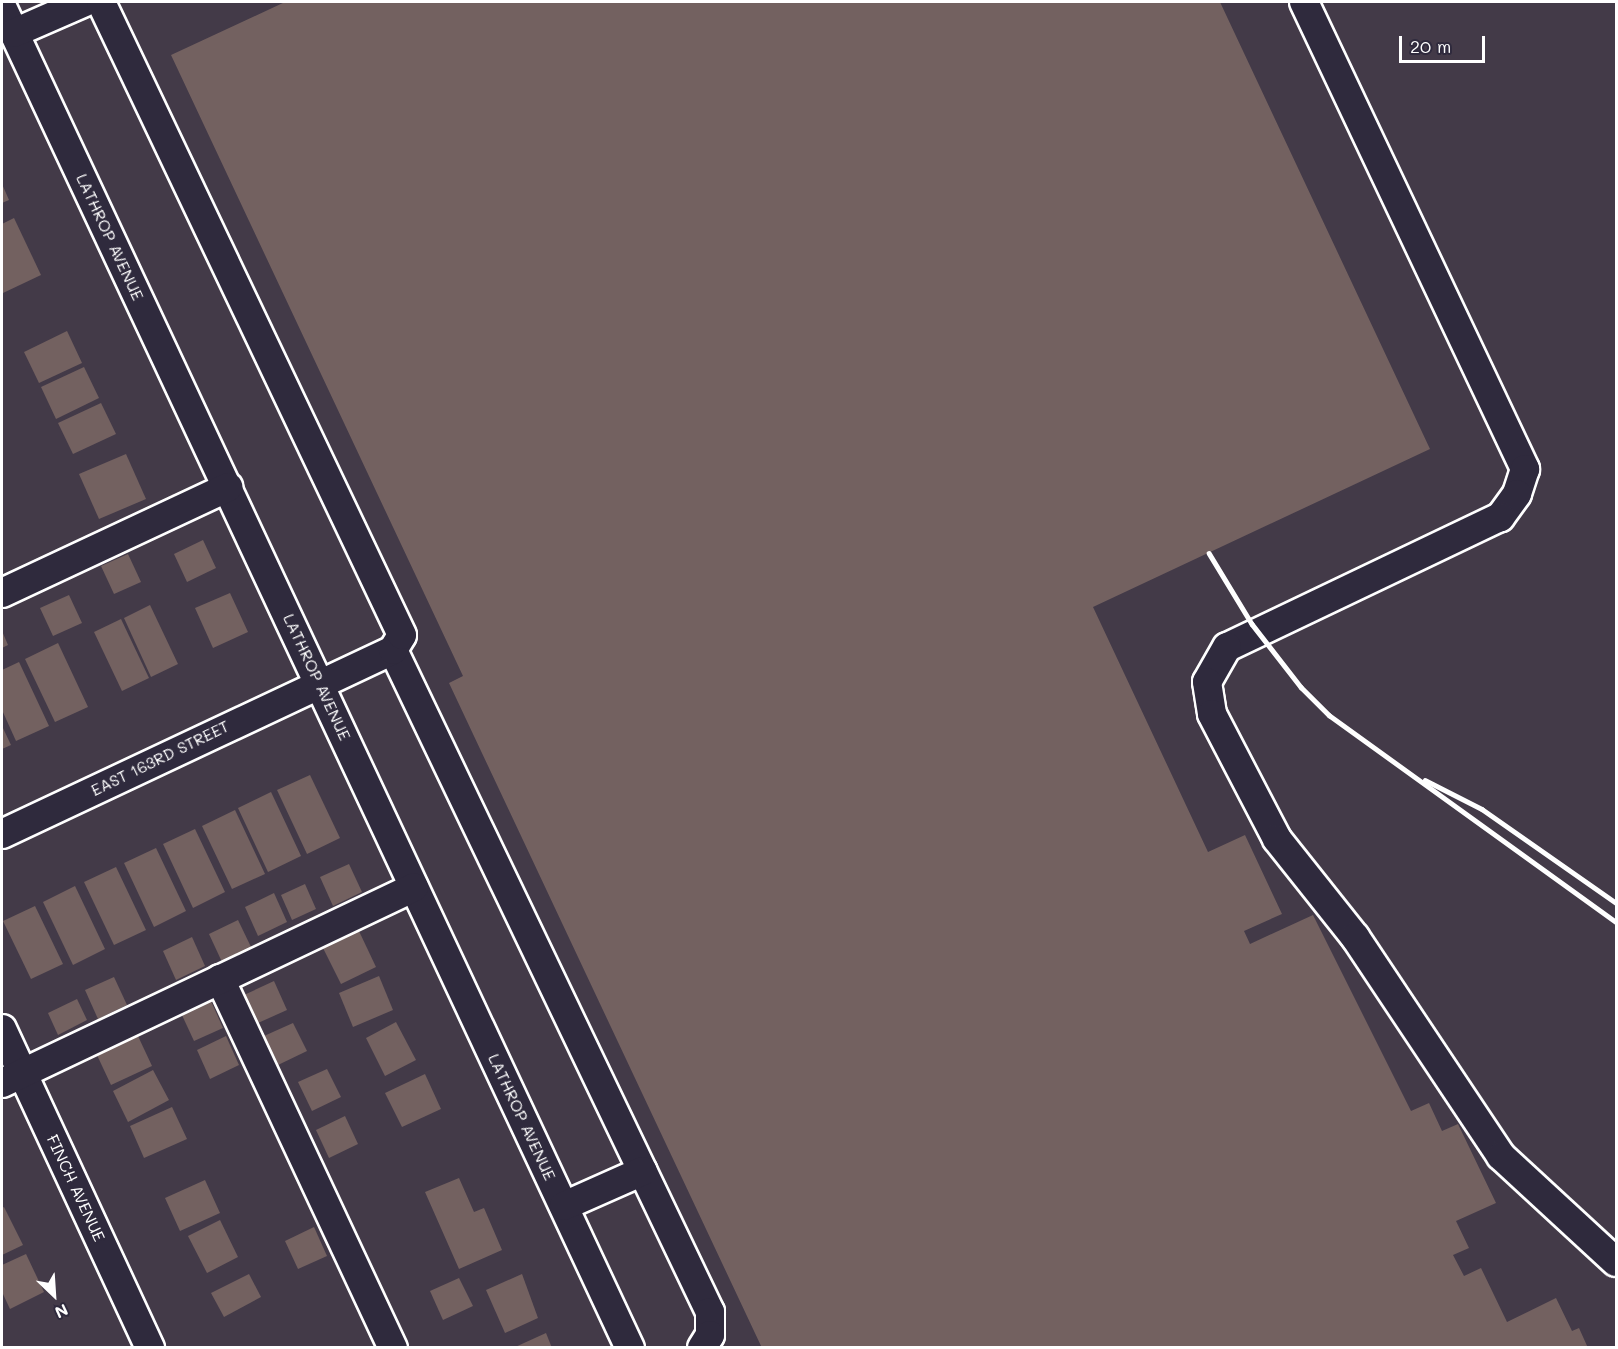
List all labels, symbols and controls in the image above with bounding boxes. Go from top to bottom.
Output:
scale bar [1402,24,1488,62]
text: 20 m [1410,34,1451,58]
street label: LATHROP AVENUE [72,171,148,303]
street label: LATHROP AVENUE [279,611,355,743]
street label: EAST 163RD STREET [88,716,232,800]
street label: LATHROP AVENUE [484,1051,560,1183]
street label: FINCH AVENUE [43,1132,109,1244]
north arrow [24,1265,84,1325]
text: N [52,1300,72,1324]

